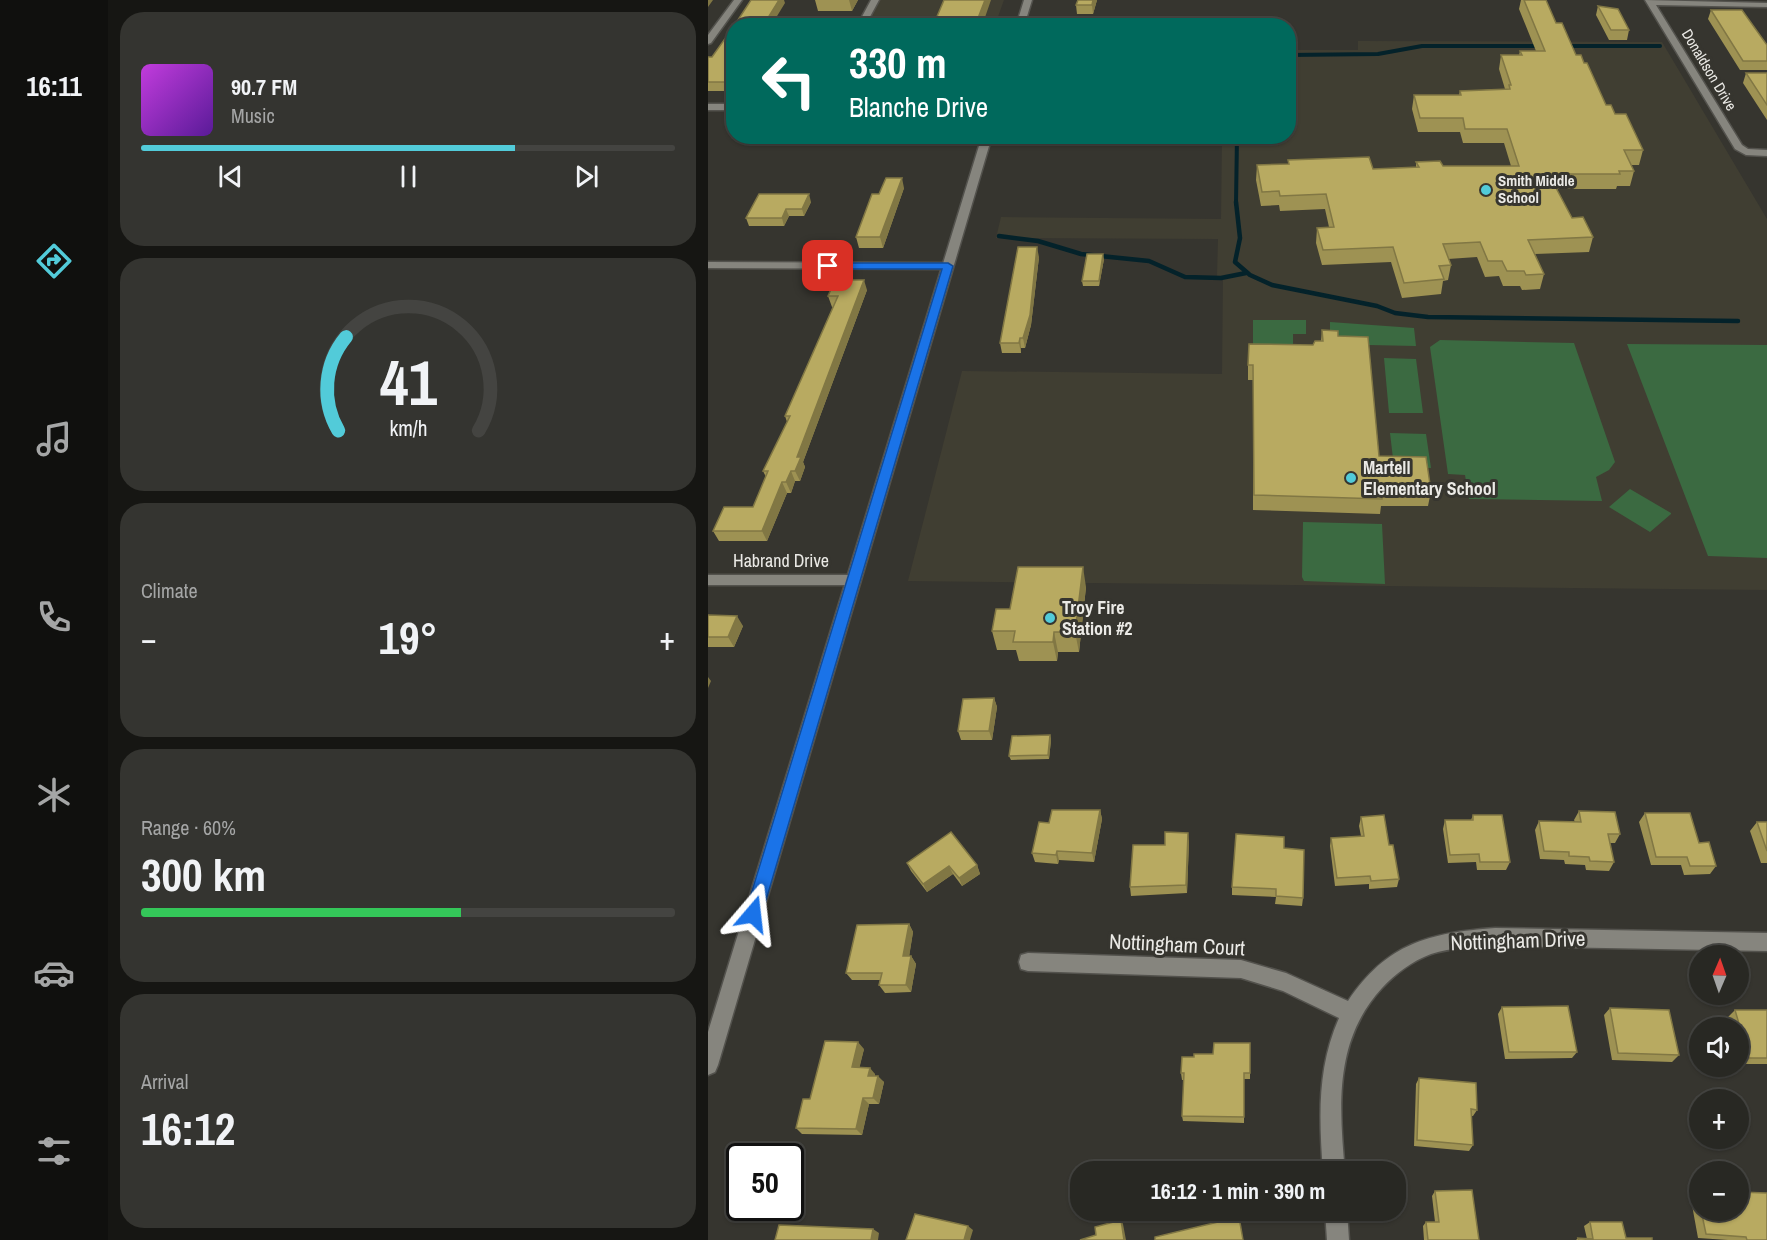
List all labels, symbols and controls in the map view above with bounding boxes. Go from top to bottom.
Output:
street label: Donaldson Drive [1677,25,1742,115]
text: 330 m [849,35,947,91]
icon: left [750,42,828,120]
text: 16:11 [26,68,82,104]
text: 90.7 FM [231,72,297,102]
text: Blanche Drive [849,89,988,125]
text: Music [231,102,275,129]
icon: previous [214,160,247,193]
icon: pause [392,160,425,193]
icon: next [570,160,603,193]
place label: Smith Middle School [1498,170,1575,208]
marker: Smith Middle School [1479,183,1493,197]
icon: directions [33,240,75,282]
pin [802,240,853,291]
icon: arrive [811,249,844,282]
text: 41 [380,341,437,425]
text: km/h [389,415,427,444]
icon: music [33,418,75,460]
place label: Martell Elementary School [1363,455,1496,501]
marker: Martell Elementary School [1344,471,1358,485]
street label: Habrand Drive [733,548,829,573]
text: Climate [141,577,198,604]
place label: Troy Fire Station #2 [1062,595,1133,641]
icon: phone [33,596,75,638]
text: 19° [378,607,438,668]
marker: Troy Fire Station #2 [1043,611,1057,625]
text: − [141,616,157,660]
text: + [659,616,675,660]
icon: climate [33,774,75,816]
text: Range · 60% [141,814,236,841]
text: 300 km [141,844,266,905]
position arrow [721,882,785,946]
street label: Nottingham Drive [1450,924,1586,957]
street label: Nottingham Court [1108,926,1246,963]
north arrow [1689,945,1749,1005]
map controls [1689,945,1749,1221]
icon: car [33,952,75,994]
button: sound [1689,1017,1749,1077]
text: Arrival [141,1068,188,1095]
button: + [1689,1089,1749,1149]
text: 16:12 [141,1098,235,1159]
icon: filters [33,1130,75,1172]
speed limit sign: 50 [726,1143,804,1221]
button: − [1689,1161,1749,1221]
text: 16:12 · 1 min · 390 m [1151,1176,1325,1206]

